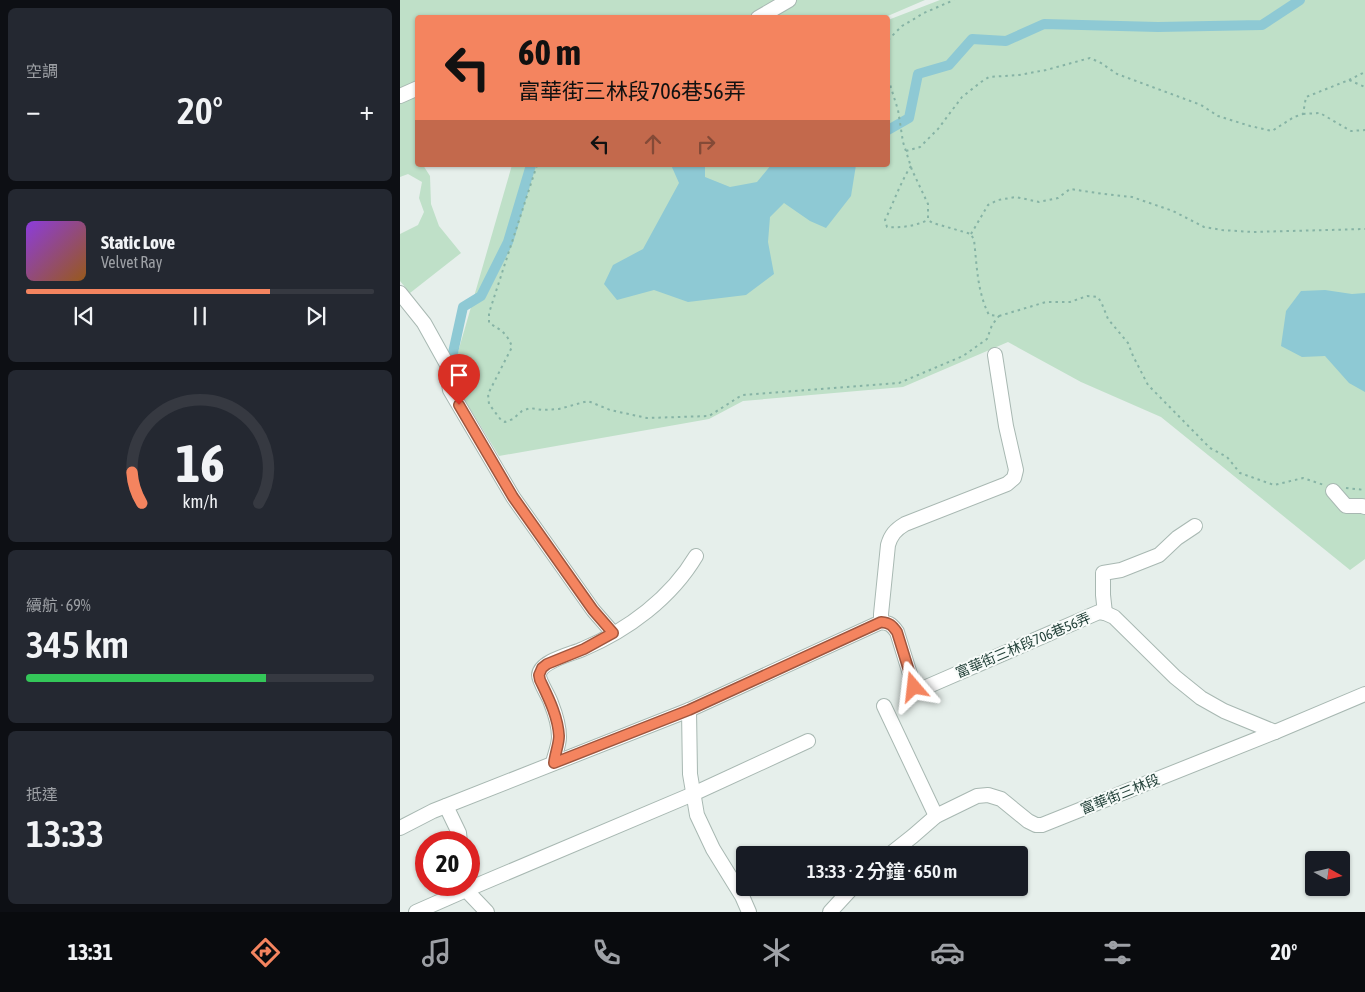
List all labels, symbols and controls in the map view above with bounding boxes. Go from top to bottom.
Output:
text: 60 m [518,32,581,72]
icon: left [435,35,500,100]
text: 空調 [26,62,58,80]
text: 富華街三林段706巷56弄 [518,78,746,104]
text: 20° [177,89,223,132]
text: − [26,94,41,126]
text: + [359,94,374,126]
icon: left [586,130,614,158]
icon: ahead [639,130,667,158]
icon: right [692,130,720,158]
text: Static Love [101,231,175,253]
text: Velvet Ray [101,253,162,271]
icon: previous [70,302,98,330]
icon: pause [186,302,214,330]
icon: next [302,302,330,330]
pin [438,354,480,405]
icon: arrive [445,361,473,389]
text: 16 [176,433,224,493]
text: km/h [182,491,218,512]
text: 續航 · 69% [26,596,91,614]
street label: 富華街三林段706巷56弄 [953,609,1093,681]
text: 345 km [26,623,129,666]
position arrow [887,660,939,712]
street label: 富華街三林段 [1078,771,1162,817]
text: 抵達 [26,785,58,803]
text: 13:33 [26,812,104,855]
speed limit sign: 20 [415,831,480,896]
north arrow [1305,851,1350,896]
map controls [1305,851,1350,896]
text: 13:33 · 2 分鐘 · 650 m [807,860,957,882]
icon: directions [248,935,283,970]
icon: music [419,935,454,970]
icon: phone [589,935,624,970]
icon: climate [759,935,794,970]
icon: car [930,935,965,970]
icon: filters [1100,935,1135,970]
text: 13:31 [68,939,113,965]
text: 20° [1270,939,1297,965]

